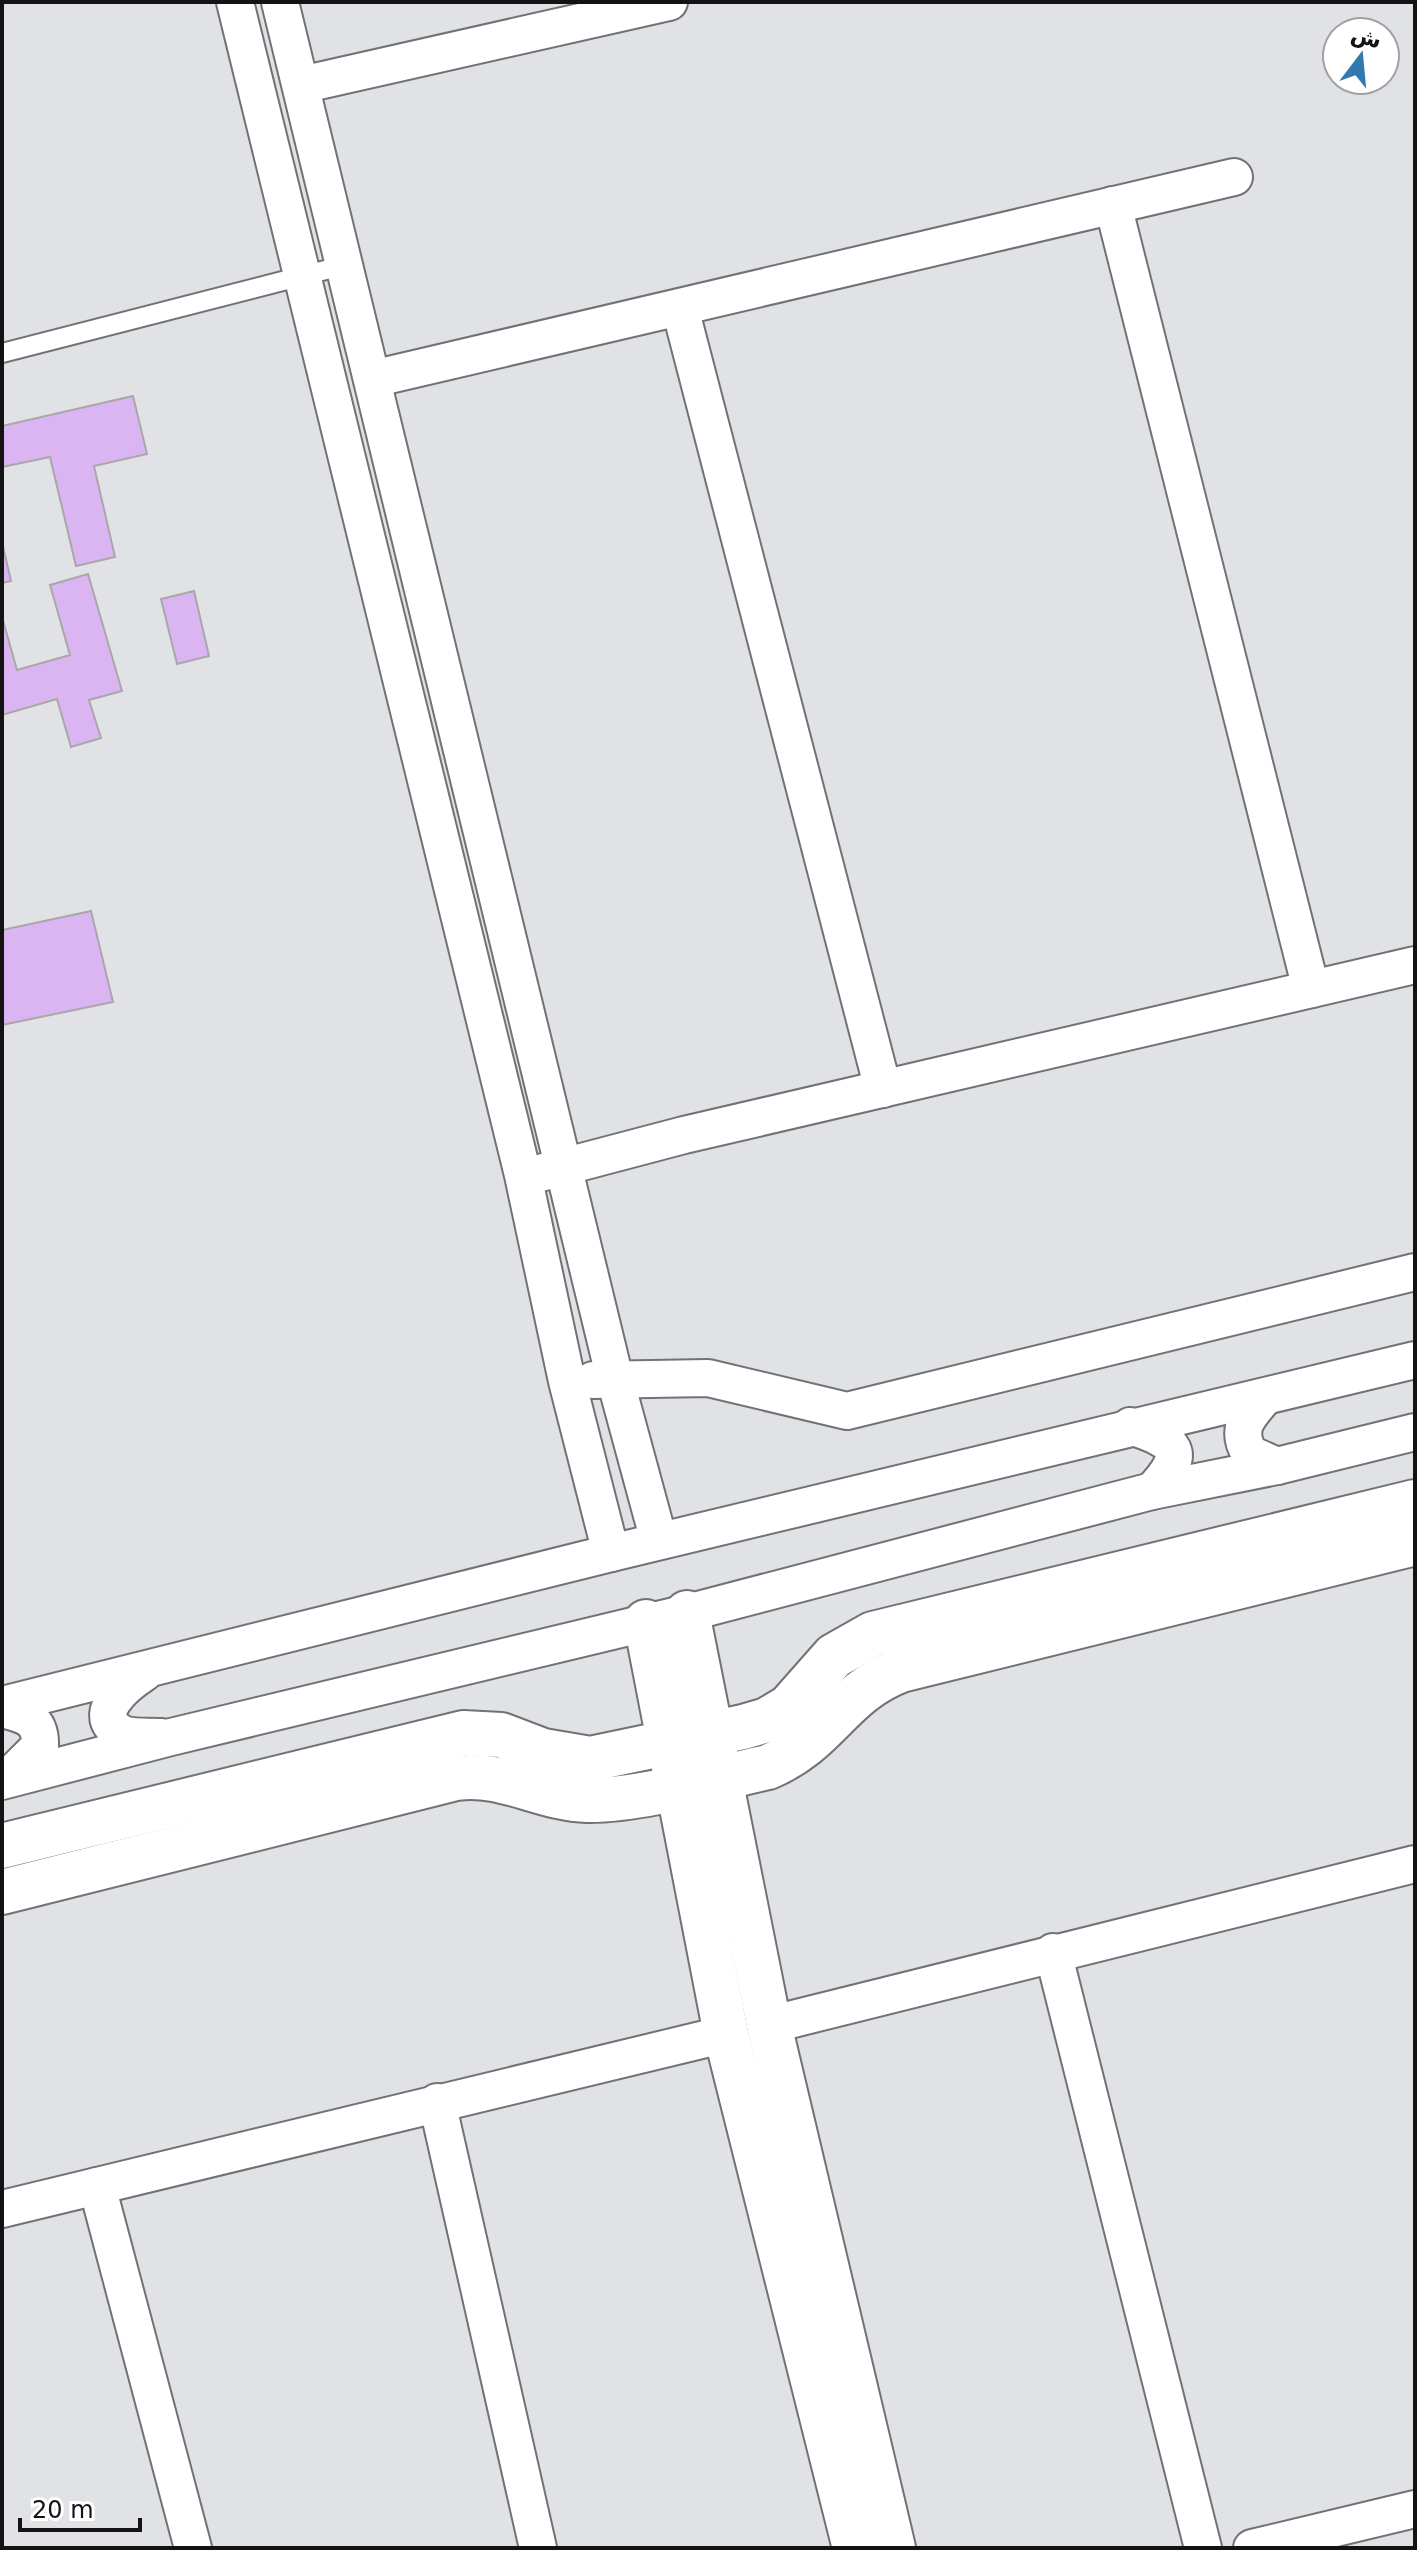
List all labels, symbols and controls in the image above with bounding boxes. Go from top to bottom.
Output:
north arrow [1321,16,1401,96]
text: ش [1348,21,1384,53]
scale bar [20,2482,140,2532]
text: 20 m [32,2496,94,2524]

